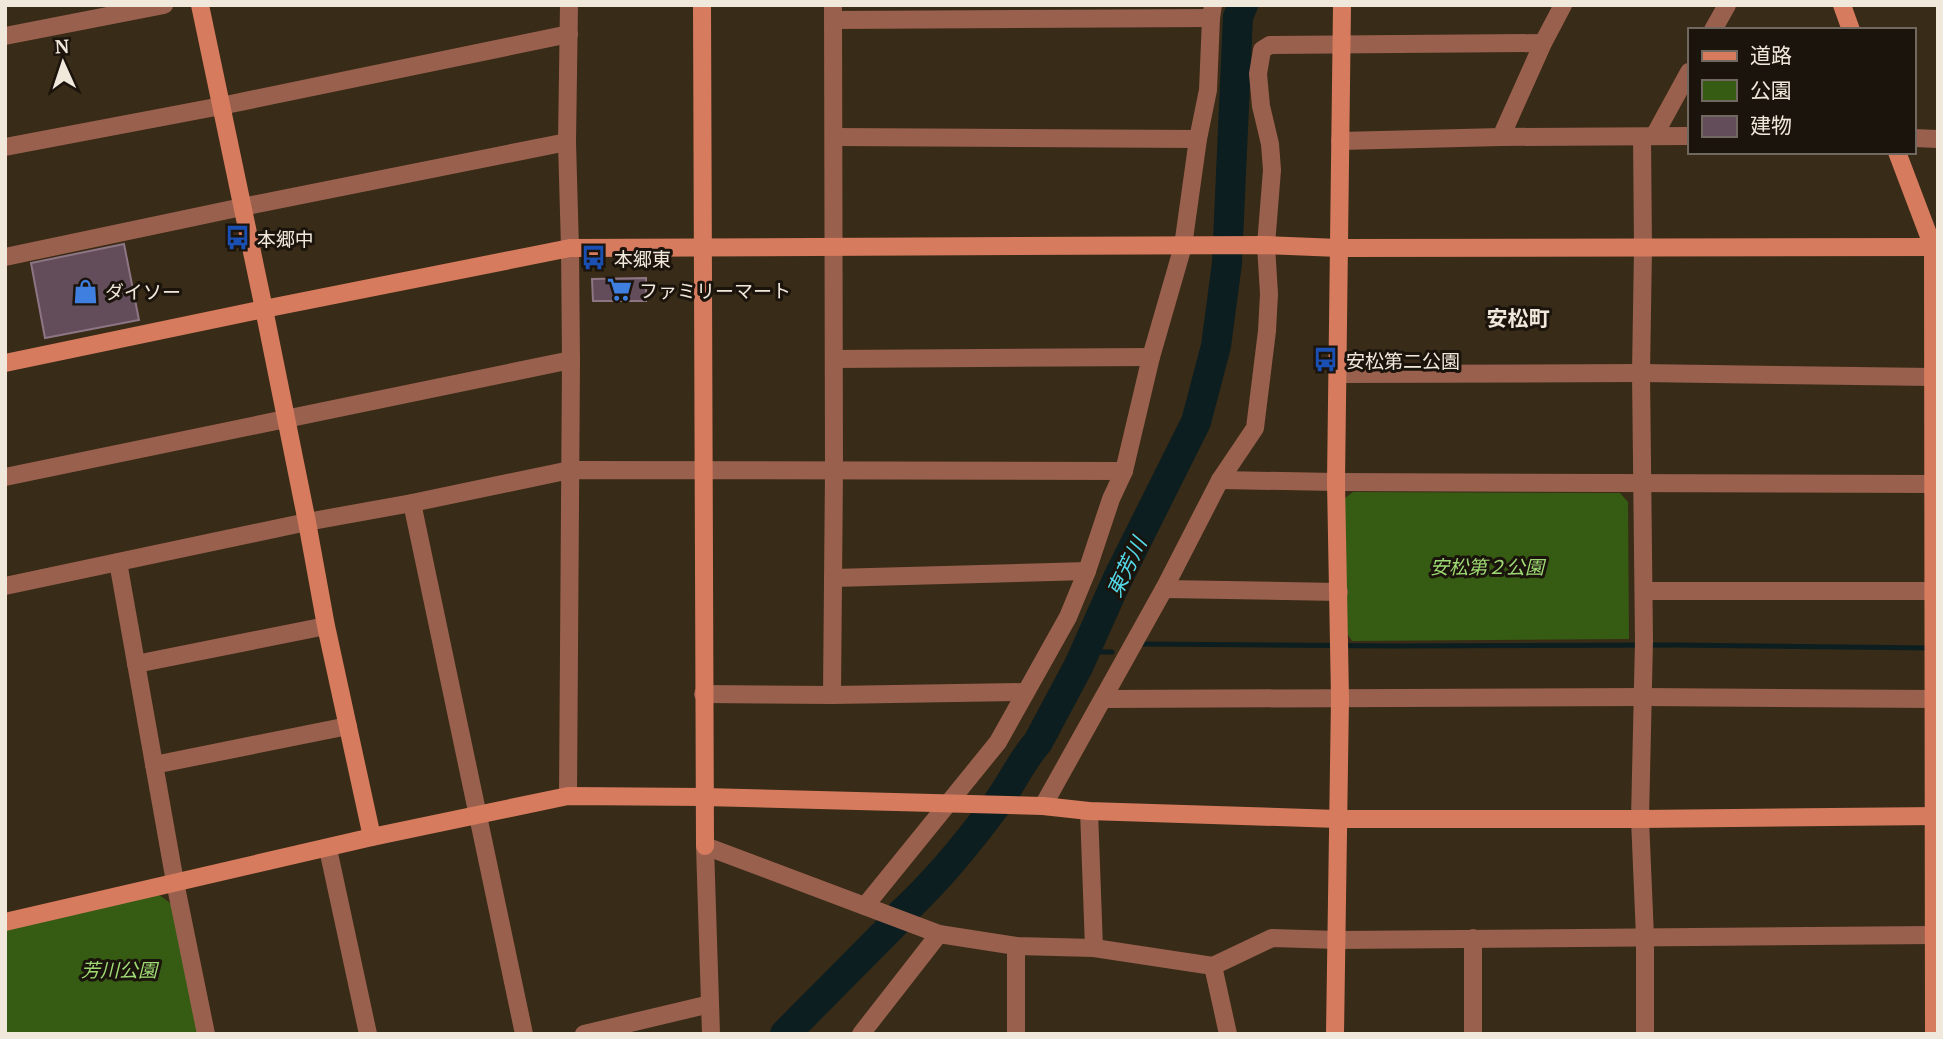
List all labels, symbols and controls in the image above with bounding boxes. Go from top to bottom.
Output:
north arrow [28,28,98,98]
legend [1688,28,1915,154]
text: N [54,33,71,58]
text: 道路 [1750,41,1792,69]
text: 公園 [1750,76,1792,104]
text: 建物 [1750,111,1792,139]
bus stop icon: 本郷中 [223,224,251,252]
place label: 本郷中 [257,226,314,251]
bus stop icon: 本郷東 [580,244,608,272]
place label: 本郷東 [614,246,671,271]
supermarket icon: ファミリーマート [605,276,633,304]
shop icon: ダイソー [71,277,99,305]
place label: ファミリーマート [639,278,791,303]
place label: ダイソー [105,279,181,304]
district label: 安松町 [1487,304,1550,332]
bus stop icon: 安松第二公園 [1312,346,1340,374]
place label: 安松第二公園 [1346,348,1460,373]
water label: 東芳川 [1100,531,1153,601]
park label: 安松第２公園 [1430,554,1547,579]
park label: 芳川公園 [81,957,160,982]

